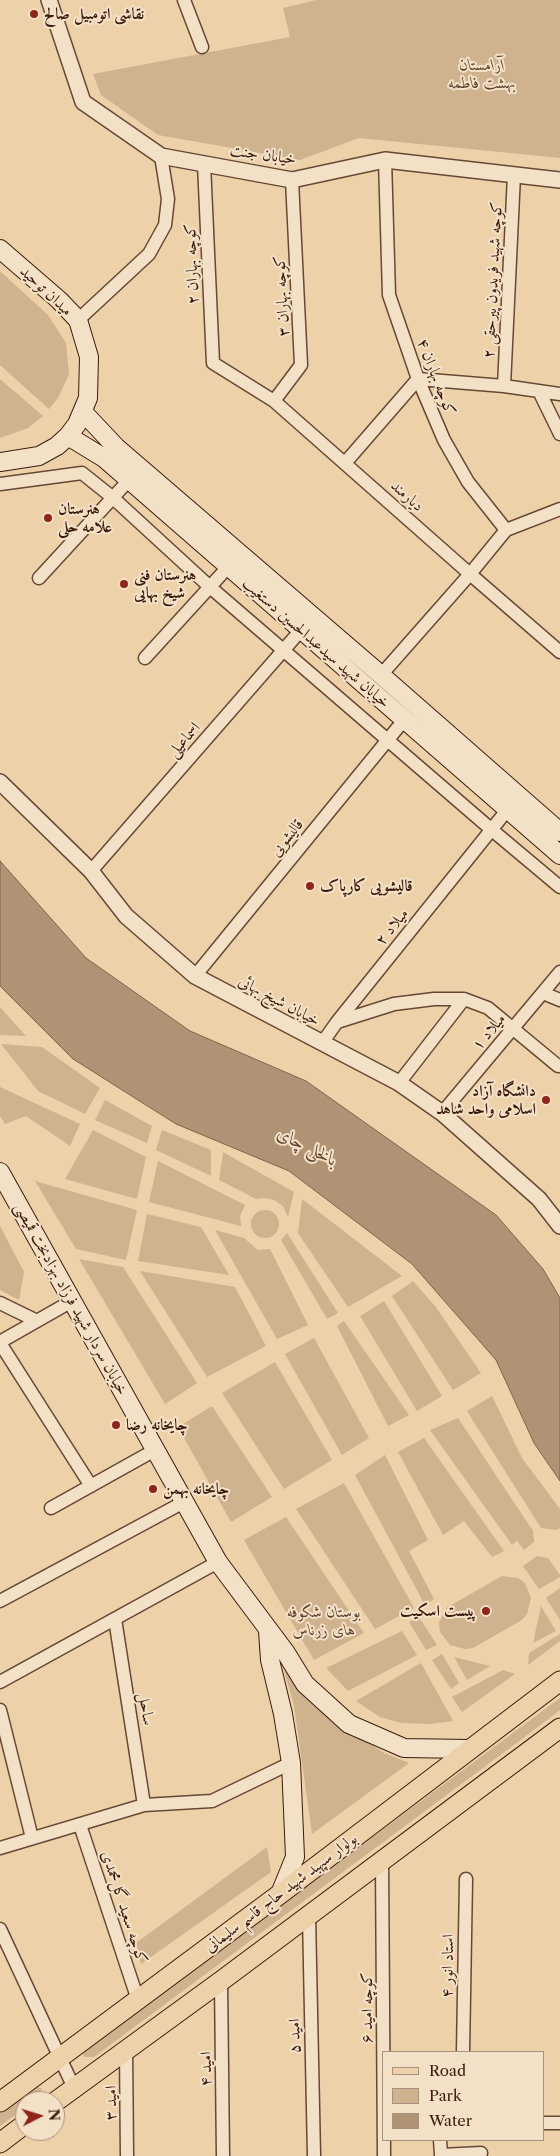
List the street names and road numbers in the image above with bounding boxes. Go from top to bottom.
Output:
street label: خیابان جنت [229,141,297,169]
street label: کوچه شهید فریدون پیرحقی ۲ [479,201,507,359]
street label: کوچه بهاران ۲ [181,223,203,305]
street label: کوچه بهاران ۳ [270,255,294,337]
street label: میدان توحید [16,262,76,320]
street label: کوچه بهاران ۴ [413,336,459,418]
street label: دیارمند [386,476,428,516]
street label: خیابان شهید سیدعبدالحسین دستغیب [238,574,394,712]
street label: اسماعیلی [163,718,205,762]
street label: قالیشویی [266,815,308,861]
street label: میلاد ۲ [371,905,413,949]
street label: خیابان شیخ بهائی [235,972,323,1030]
street label: میلاد ۱ [468,1010,510,1054]
street label: خیابان سردار شهید فرزاد بهزاد‌بخت قمیصی [10,1199,132,1399]
street label: ساحل [134,1691,158,1727]
street label: بولوار سپهبد شهید حاج قاسم سلیمانی [201,1829,361,1957]
street label: کوچه سعید گل‌محمدی [97,1848,151,1966]
street label: استاد انور ۴ [438,1934,458,1998]
street label: کوچه امید ۶ [357,1973,377,2043]
street label: امید ۵ [285,2018,305,2054]
street label: امید ۴ [196,2052,216,2086]
street label: امید ۳ [101,2086,121,2120]

